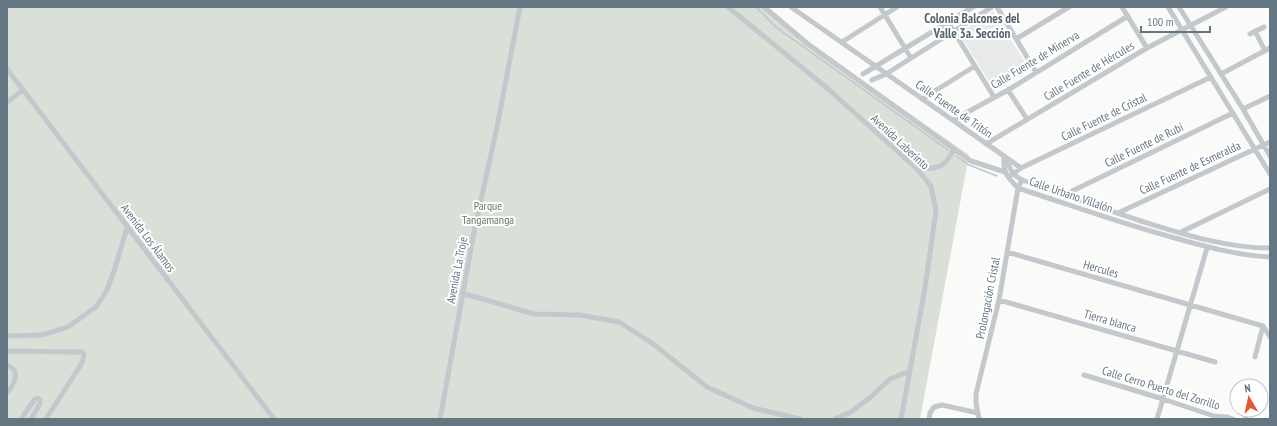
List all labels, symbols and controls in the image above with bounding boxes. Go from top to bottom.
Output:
scale bar [1141,8,1210,34]
district label: Colonia Balcones del Valle 3a. Sección [924,10,1020,42]
text: 100 m [1147,14,1174,29]
street label: Calle Fuente de Minerva [988,27,1082,92]
street label: Calle Fuente de Hércules [1041,38,1137,104]
street label: Calle Fuente de Tritón [913,76,996,141]
street label: Calle Fuente de Cristal [1059,89,1149,144]
street label: Avenida Laberinto [868,111,933,173]
street label: Calle Fuente de Rubí [1102,119,1186,170]
street label: Calle Fuente de Esmeralda [1137,137,1243,198]
street label: Calle Urbano Villalón [1027,173,1115,216]
park label: Parque Tangamanga [462,198,514,227]
street label: Avenida Los Álamos [118,201,179,275]
street label: Avenida La Troje [443,235,470,304]
street label: Prolongación Cristal [972,256,1003,340]
street label: Hercules [1082,256,1120,281]
street label: Tierra blanca [1082,306,1138,335]
street label: Calle Cerro Puerto del Zorrillo [1100,362,1222,413]
north arrow [1229,378,1269,418]
text: N [1243,381,1252,396]

